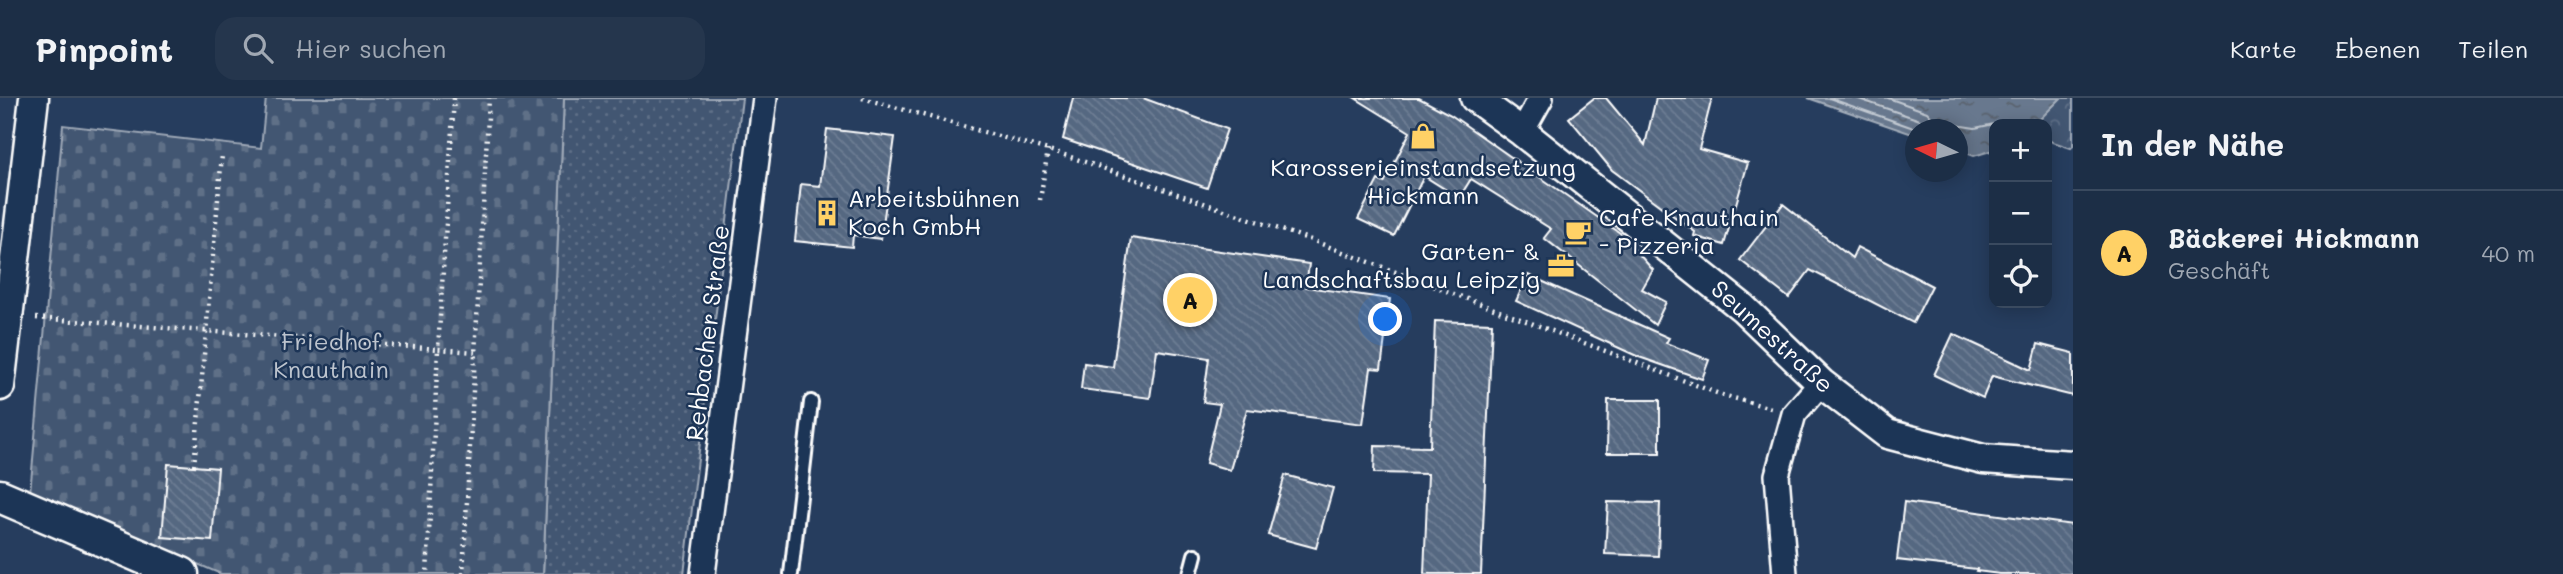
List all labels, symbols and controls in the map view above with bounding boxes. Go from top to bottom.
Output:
search box [215,17,705,80]
text: Pinpoint [35,27,173,70]
icon: search [239,29,277,67]
text: Hier suchen [295,31,447,65]
text: Karte [2230,33,2297,64]
text: Ebenen [2335,33,2420,64]
text: Teilen [2458,33,2528,64]
north arrow [1905,119,1968,182]
map controls [1989,119,2052,308]
button: + [1989,119,2052,182]
shop icon: Karosserieinstandsetzung Hickmann [1408,121,1438,151]
text: In der Nähe [2101,124,2284,164]
place label: Karosserieinstandsetzung Hickmann [1270,151,1576,210]
place label: Arbeitsbühnen Koch GmbH [848,182,1020,241]
button: − [1989,182,2052,245]
building icon: Arbeitsbühnen Koch GmbH [812,198,842,228]
place label: Cafe Knauthain - Pizzeria [1599,201,1779,260]
cafe icon: Cafe Knauthain - Pizzeria [1563,217,1593,247]
text: Bäckerei Hickmann [2168,221,2419,255]
street label: Rehbacher Straße [678,223,735,443]
place label: Garten- & Landschaftsbau Leipzig [1263,235,1540,294]
text: A [2116,238,2132,268]
text: 40 m [2482,238,2535,268]
button: locate [1989,245,2052,308]
office icon: Garten- & Landschaftsbau Leipzig [1546,251,1576,281]
text: Geschäft [2168,255,2270,285]
street label: Seumestraße [1705,273,1841,399]
pin: A [1167,274,1213,326]
your location [1368,302,1402,336]
park label: Friedhof Knauthain [273,325,389,384]

